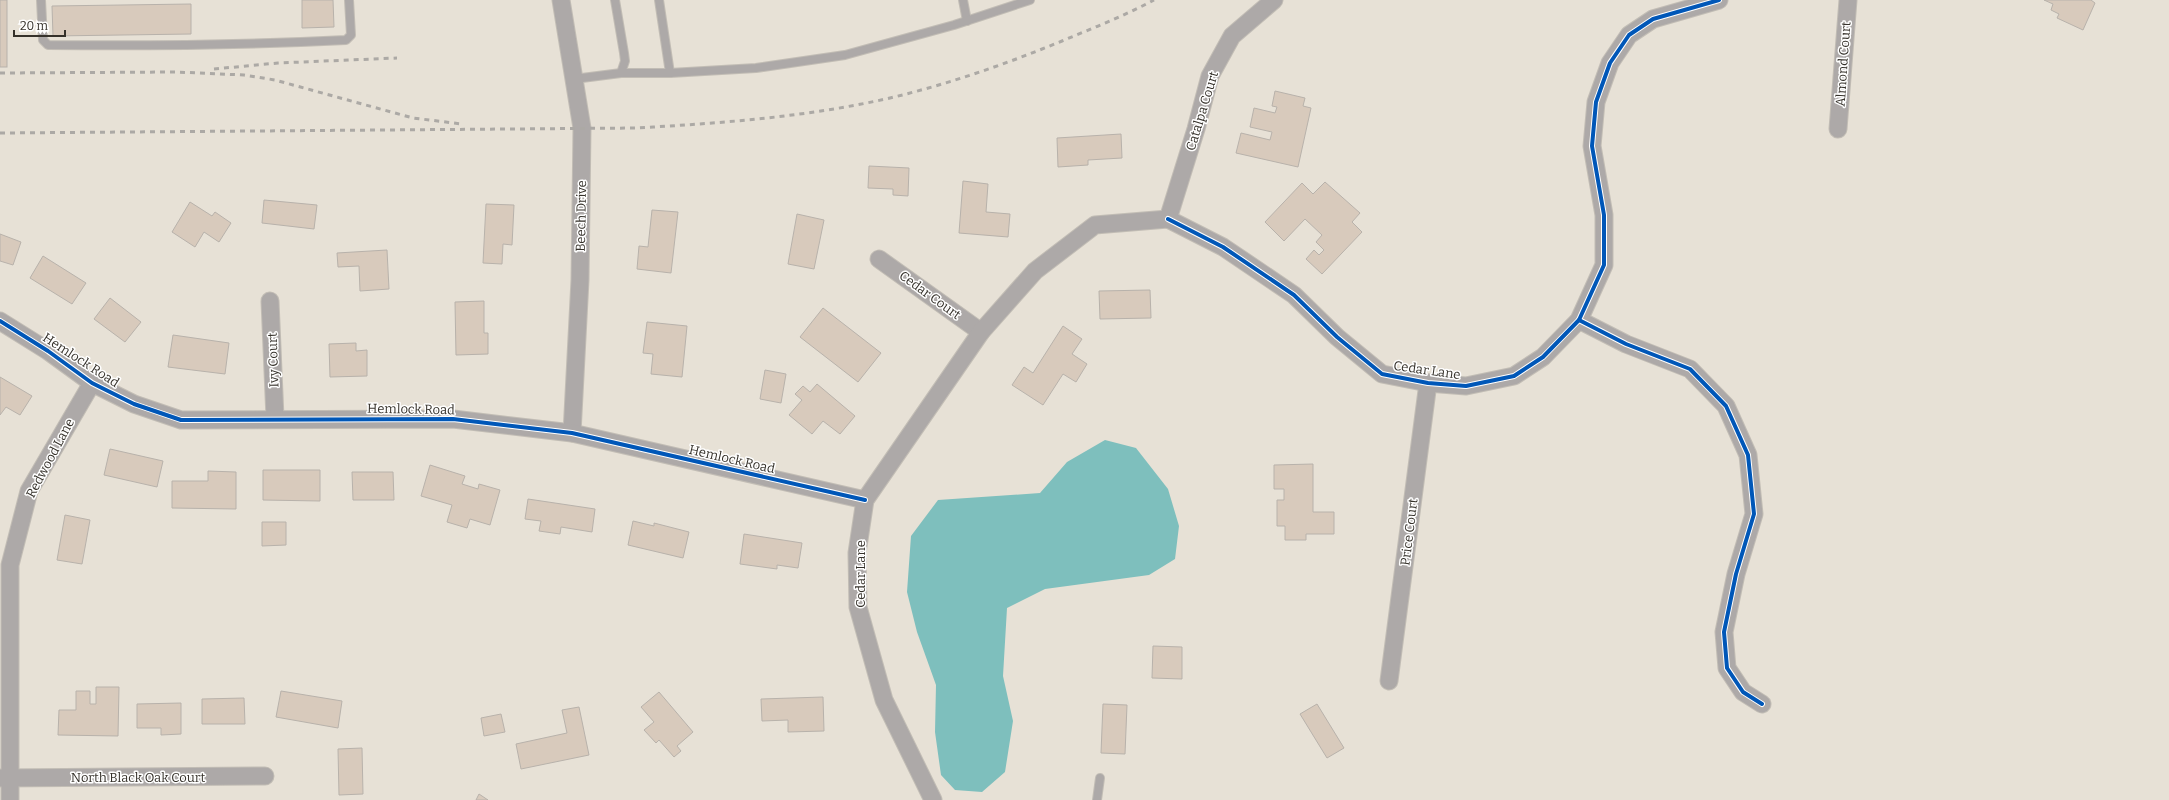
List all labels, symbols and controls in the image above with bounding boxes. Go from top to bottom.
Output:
scale bar [14,12,65,38]
text: 20 m [20,19,49,33]
street label: Almond Court [1833,21,1853,107]
street label: Catalpa Court [1183,69,1221,152]
street label: Beech Drive [573,180,589,252]
street label: Cedar Court [896,268,964,322]
street label: Hemlock Road [40,330,122,390]
street label: Ivy Court [265,332,281,388]
street label: Cedar Lane [1392,358,1462,382]
street label: Hemlock Road [367,401,455,417]
street label: Redwood Lane [23,416,77,500]
street label: Hemlock Road [688,442,777,476]
street label: Price Court [1397,497,1421,566]
street label: Cedar Lane [853,540,868,608]
street label: North Black Oak Court [71,770,205,785]

